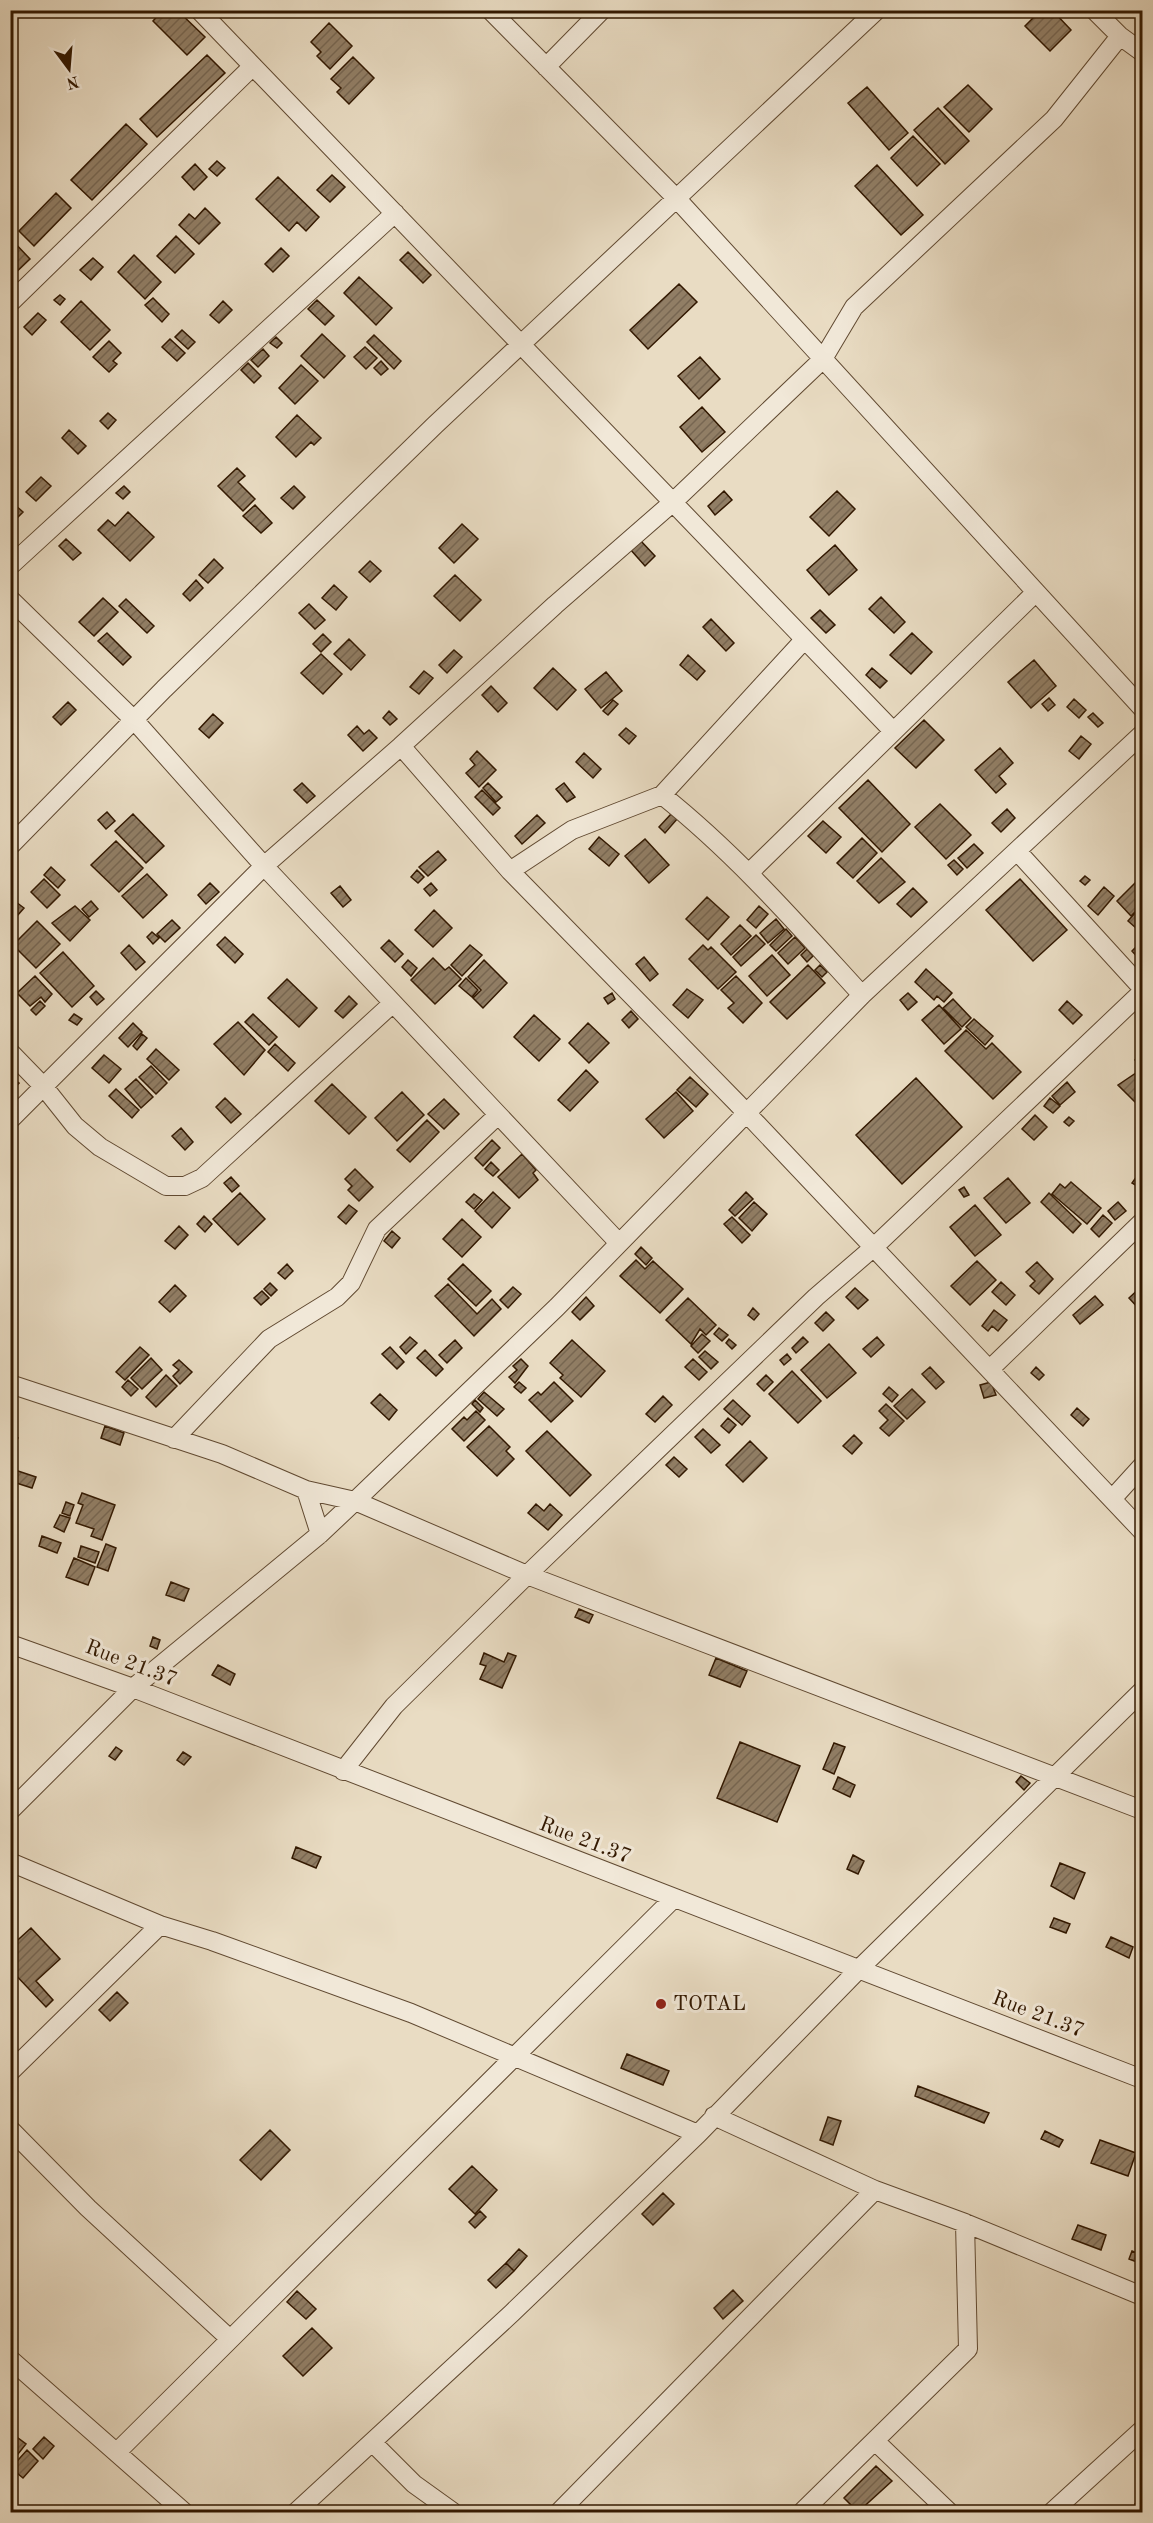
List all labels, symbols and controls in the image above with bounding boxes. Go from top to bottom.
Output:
north arrow [39,39,99,99]
text: N [64,72,81,91]
street label: Rue 21.37 [82,1637,180,1691]
street label: Rue 21.37 [536,1814,634,1868]
street label: Rue 21.37 [989,1988,1087,2042]
place label: TOTAL [673,1994,746,2015]
marker: TOTAL [654,1997,668,2011]

